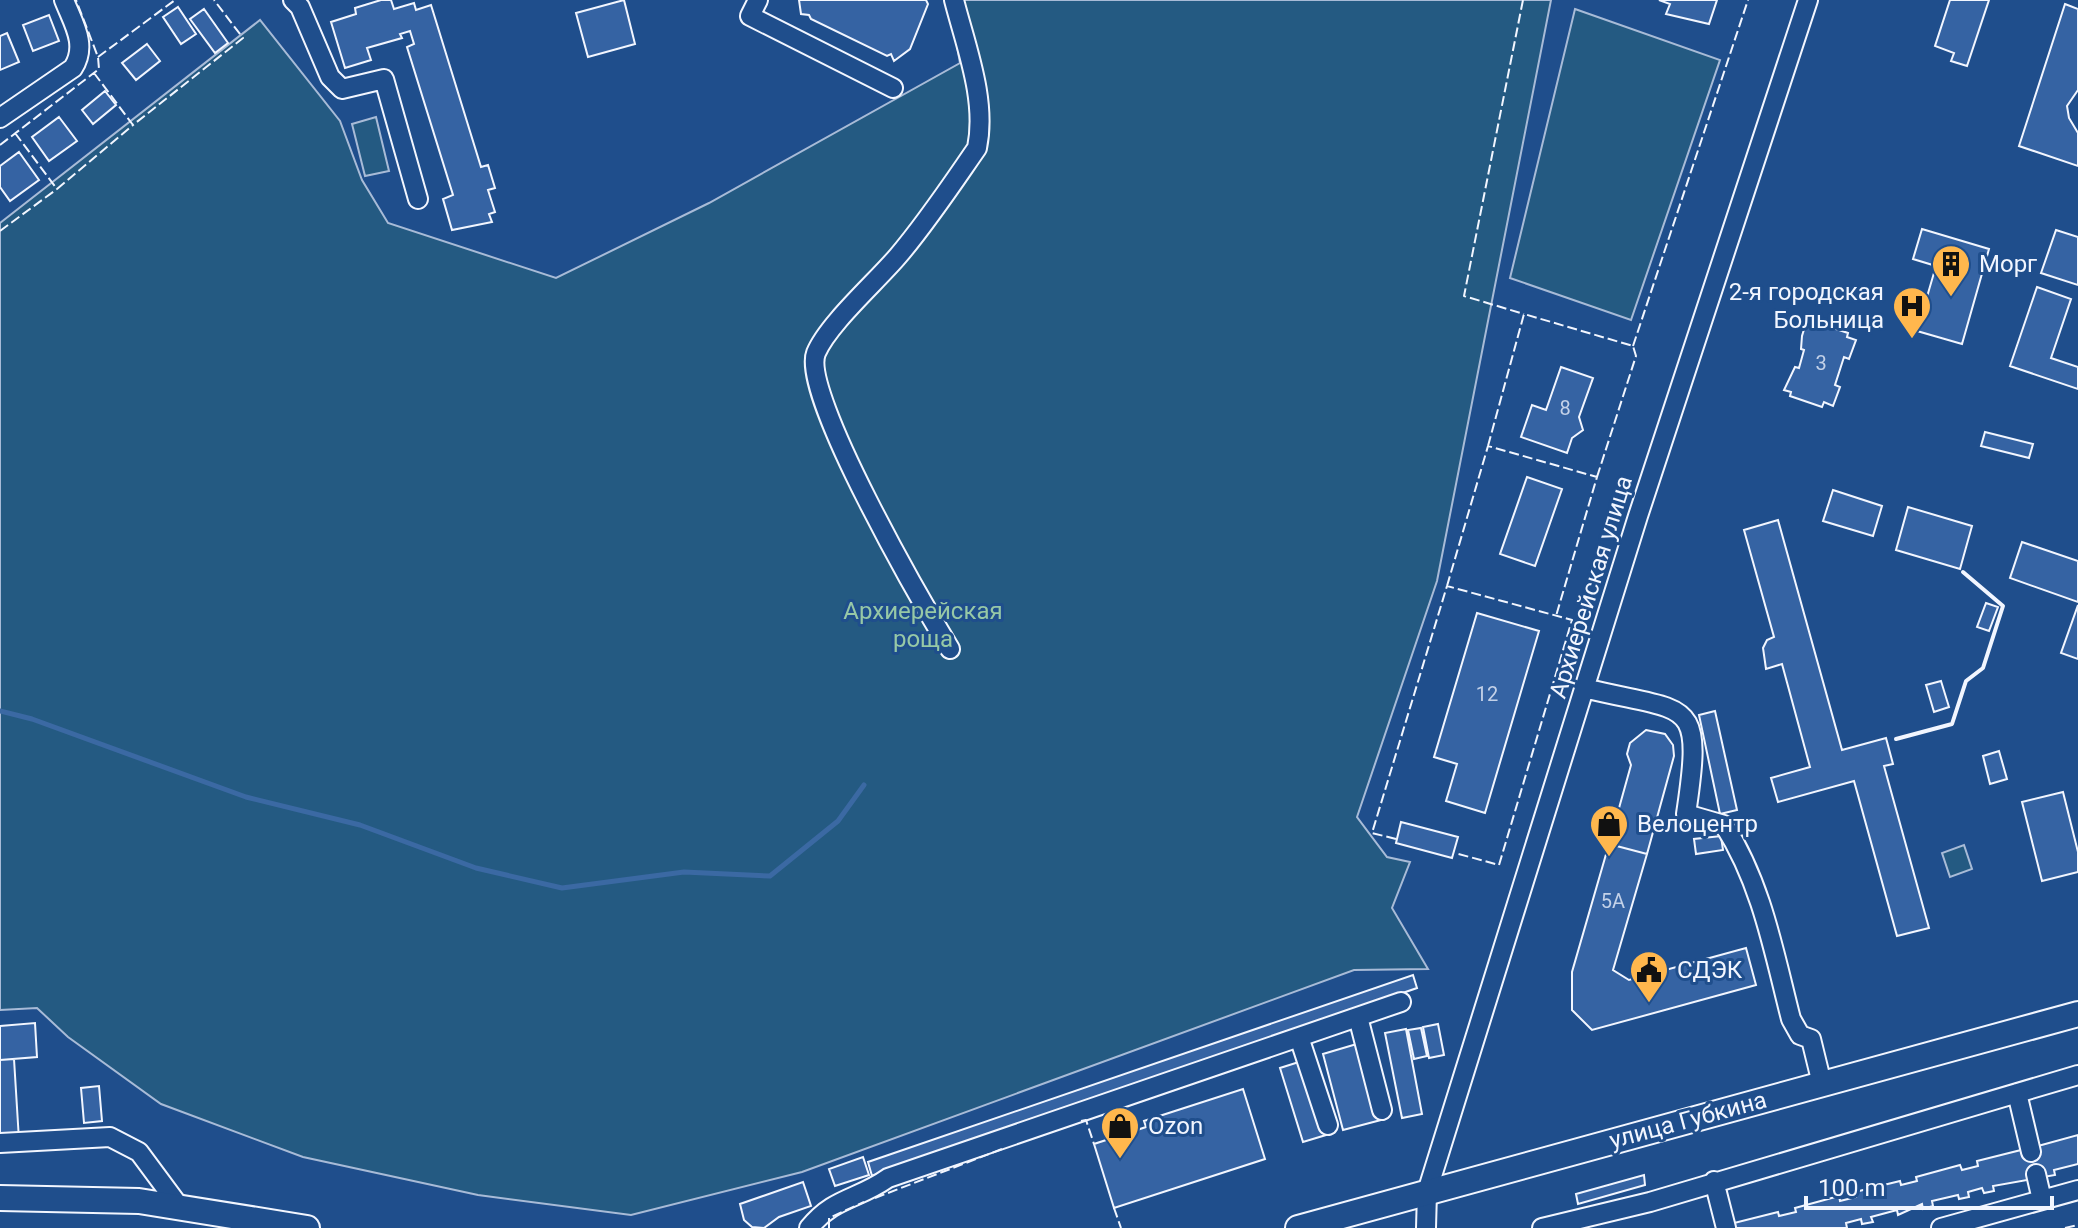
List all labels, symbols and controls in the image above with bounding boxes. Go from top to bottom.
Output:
building icon: Морг [1930,243,1972,298]
place label: Морг [1979,250,2037,278]
place label: 2-я городская Больница [1729,278,1884,334]
hospital icon: 2-я городская Больница [1891,285,1933,340]
house number: 3 [1815,351,1827,375]
house number: 8 [1559,396,1571,420]
street label: Архиерейская улица [1544,472,1638,702]
park label: Архиерейская роща [843,597,1003,653]
house number: 12 [1476,682,1498,706]
shop icon: Велоцентр [1588,803,1630,858]
place label: Велоцентр [1637,810,1758,838]
house number: 5А [1601,889,1625,913]
public building icon: СДЭК [1628,949,1670,1004]
place label: СДЭК [1677,956,1743,984]
street label: улица Губкина [1606,1086,1770,1154]
shop icon: Ozon [1099,1105,1141,1160]
place label: Ozon [1148,1112,1203,1140]
scale bar [1806,1160,2052,1210]
text: 100 m [1818,1174,1885,1202]

